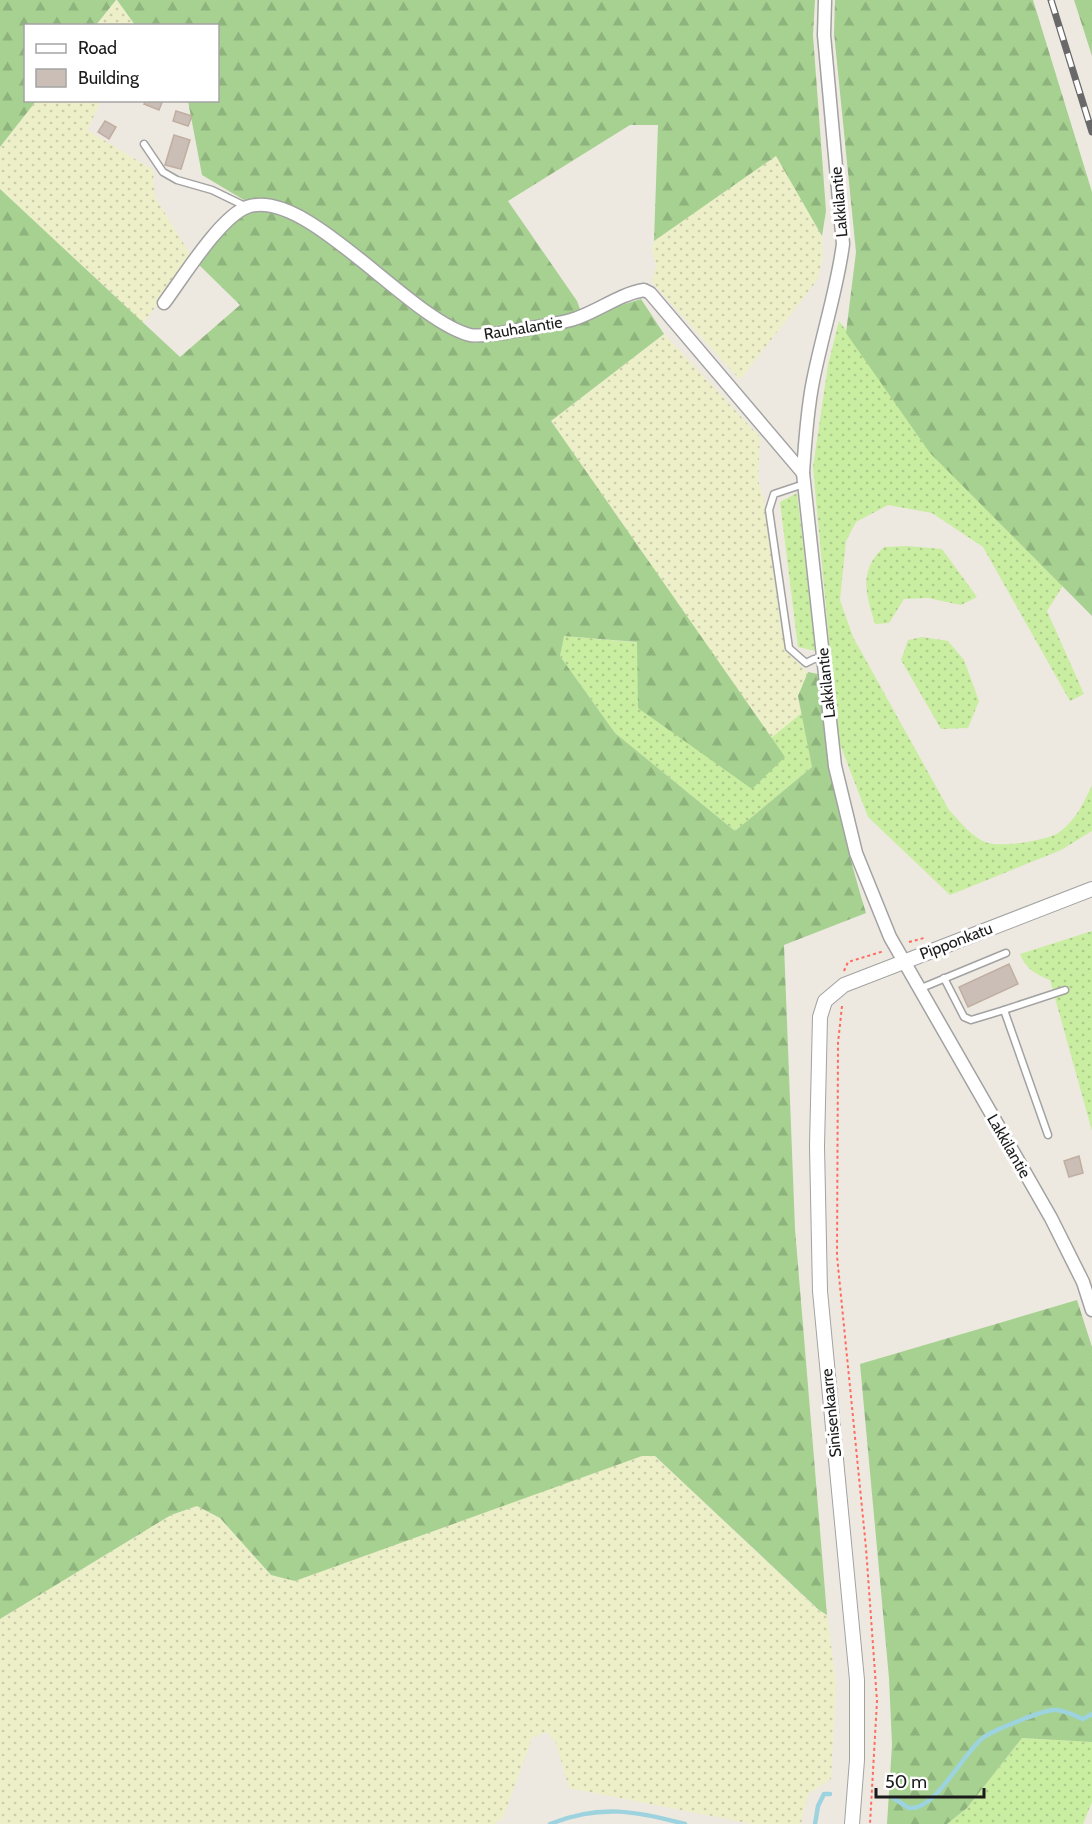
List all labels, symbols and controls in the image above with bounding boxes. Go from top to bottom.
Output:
legend [24,24,219,102]
text: Road [78,37,117,59]
text: Building [78,67,140,89]
street label: Lakkilantie [826,166,852,238]
street label: Rauhalantie [482,312,564,344]
street label: Lakkilantie [813,647,839,719]
street label: Pipponkatu [917,918,995,964]
street label: Lakkilantie [983,1111,1035,1181]
street label: Sinisenkaarre [817,1368,845,1458]
scale bar [876,1761,984,1799]
text: 50 m [885,1771,927,1793]

